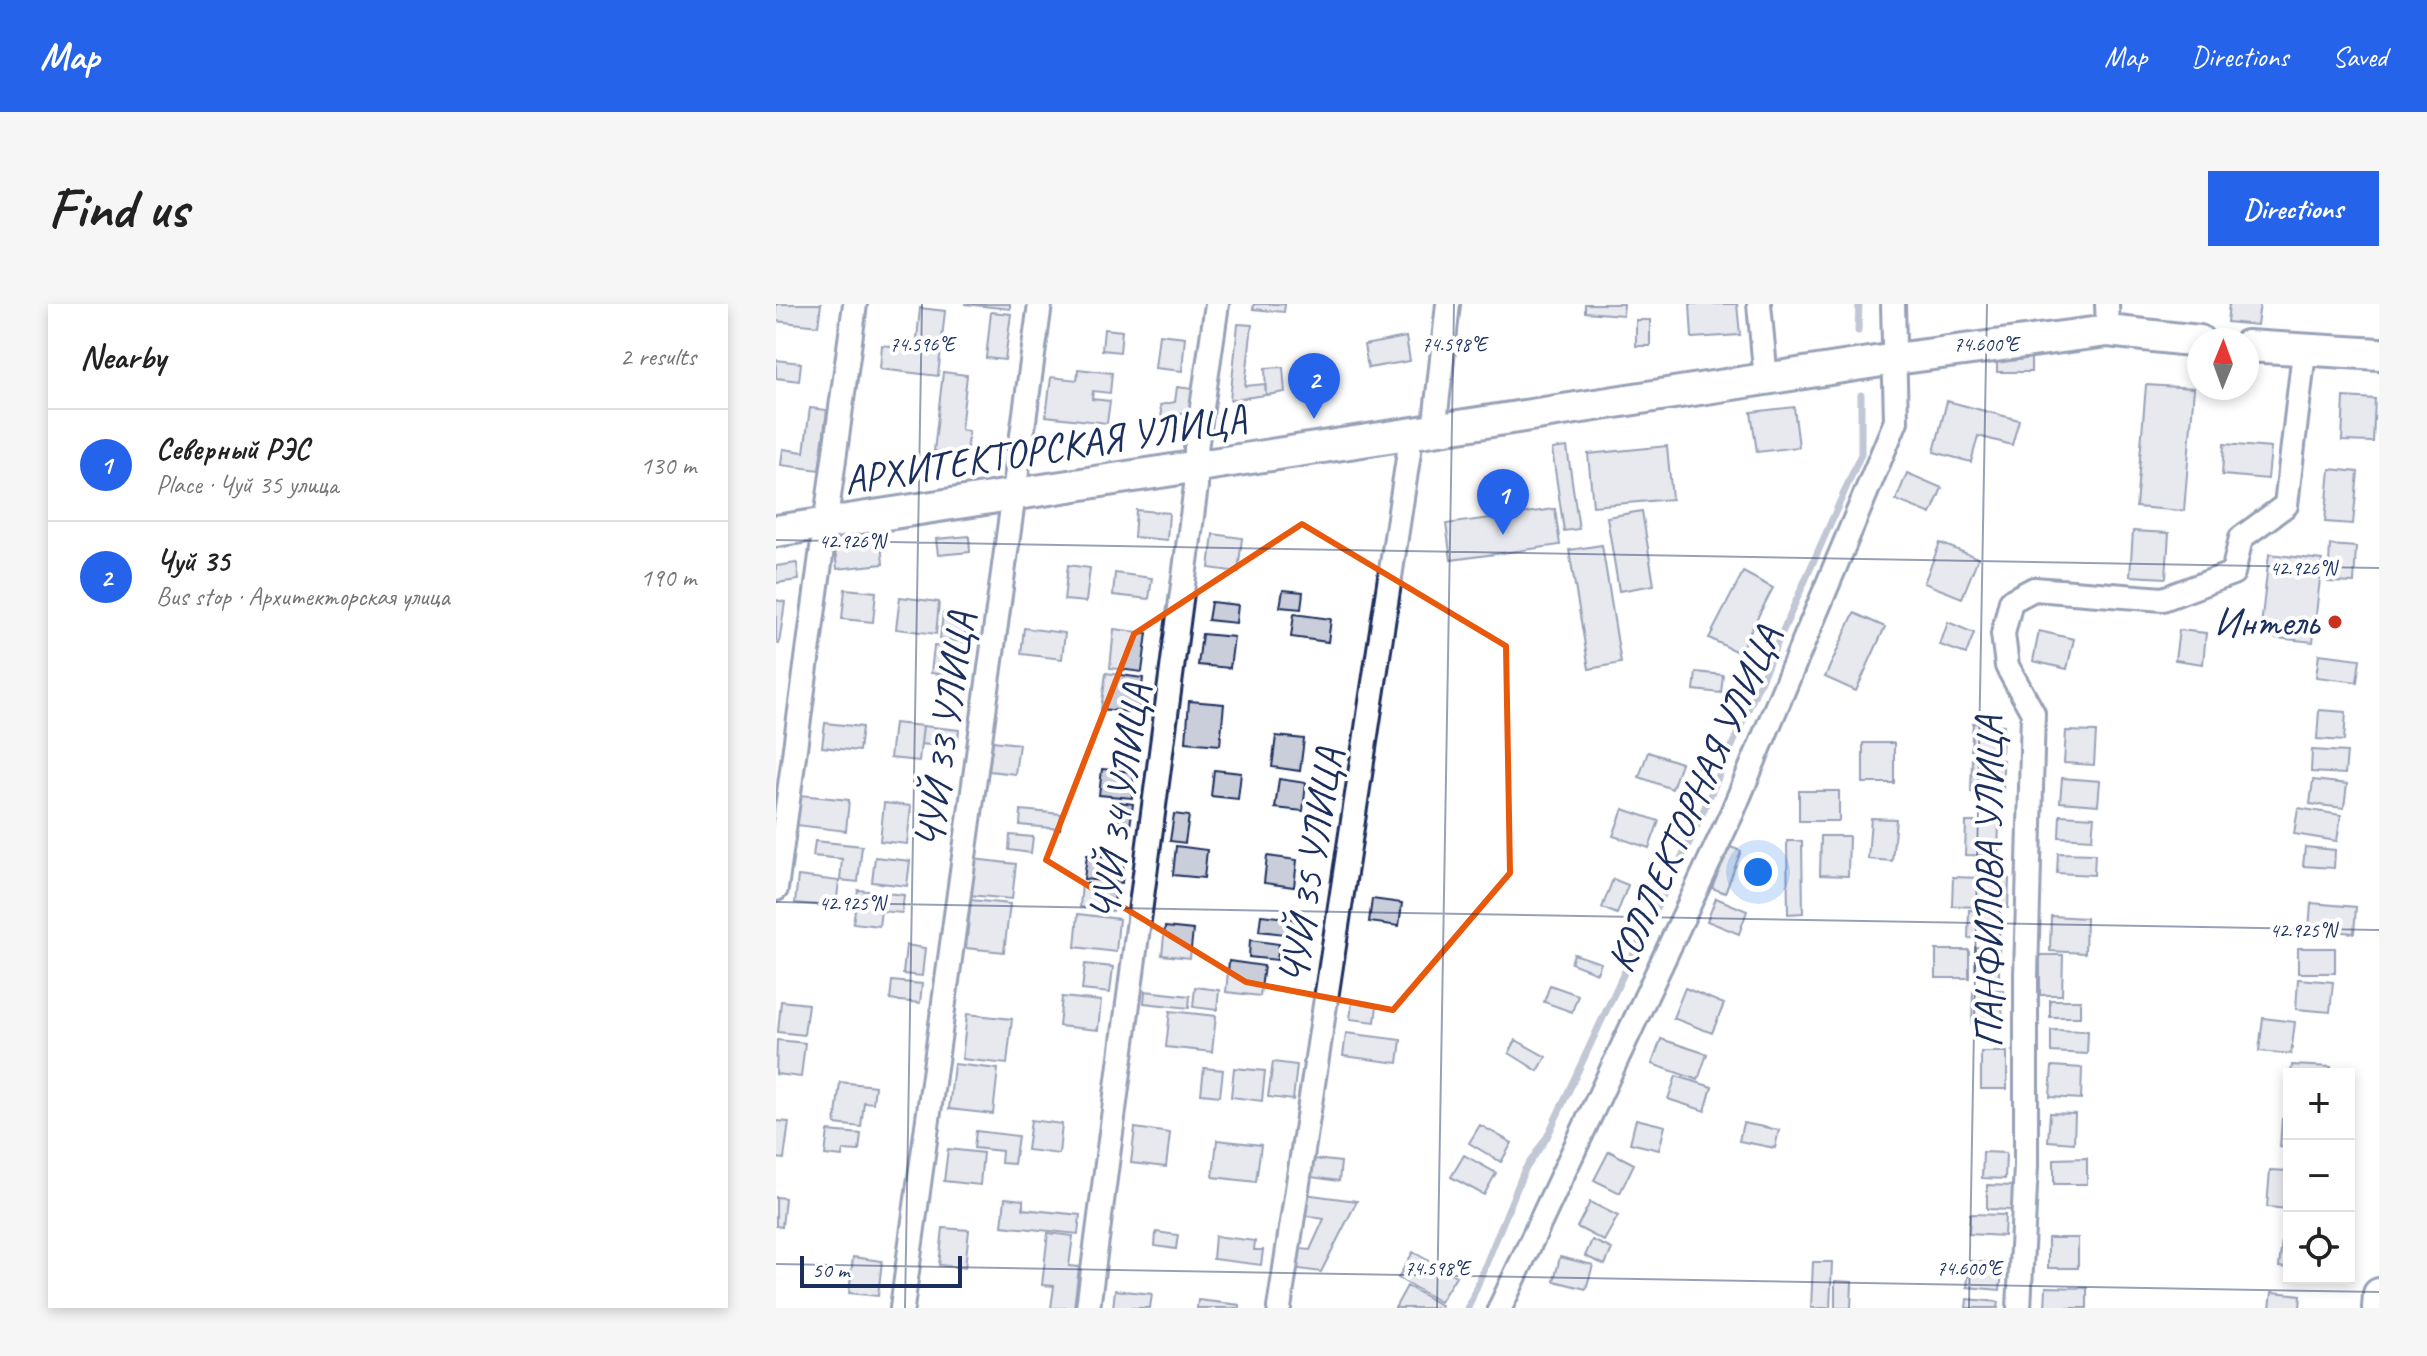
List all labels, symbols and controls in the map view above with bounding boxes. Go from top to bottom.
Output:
text: Map [40,33,99,80]
text: Map [2104,39,2147,74]
text: Directions [2191,39,2289,74]
text: Saved [2333,39,2387,74]
button: Directions [2208,171,2379,246]
text: Find us [48,173,188,244]
north arrow [2187,328,2259,400]
text: 74.596°E [889,332,957,357]
text: 74.598°E [1421,332,1489,357]
text: 74.600°E [1953,332,2021,357]
text: Nearby [80,335,166,378]
text: 2 results [620,340,696,373]
pin: 2 [1288,353,1340,419]
street label: АРХИТЕКТОРСКАЯ УЛИЦА [840,392,1251,505]
text: Северный РЭС [156,430,309,468]
text: 1 [100,449,112,482]
text: 130 m [640,449,696,482]
text: Place · Чуй 35 улица [156,468,338,501]
pin: 1 [1477,469,1529,535]
text: 42.926°N [819,529,888,554]
text: Чуй 35 [156,542,229,580]
text: 42.926°N [2270,556,2339,581]
text: 2 [100,561,112,594]
text: 190 m [640,561,696,594]
text: Bus stop · Архитекторская улица [156,580,450,613]
place label: Интель [2214,597,2321,647]
street label: ЧУЙ 33 УЛИЦА [904,608,986,851]
marker: Интель [2326,613,2344,631]
street label: КОЛЛЕКТОРНАЯ УЛИЦА [1595,618,1793,980]
street label: ЧУЙ 34 УЛИЦА [1079,680,1161,923]
street label: ПАНФИЛОВА УЛИЦА [1964,714,2014,1048]
street label: ЧУЙ 35 УЛИЦА [1268,744,1354,987]
your location [1738,852,1778,892]
text: 42.925°N [819,891,888,916]
text: 42.925°N [2270,918,2339,943]
map controls [2283,1068,2355,1284]
button: + [2283,1068,2355,1140]
button: − [2283,1140,2355,1212]
button: locate [2283,1212,2355,1284]
scale bar [800,1252,962,1288]
text: 50 m [812,1256,849,1284]
text: 74.598°E [1404,1256,1472,1281]
text: 74.600°E [1936,1256,2004,1281]

